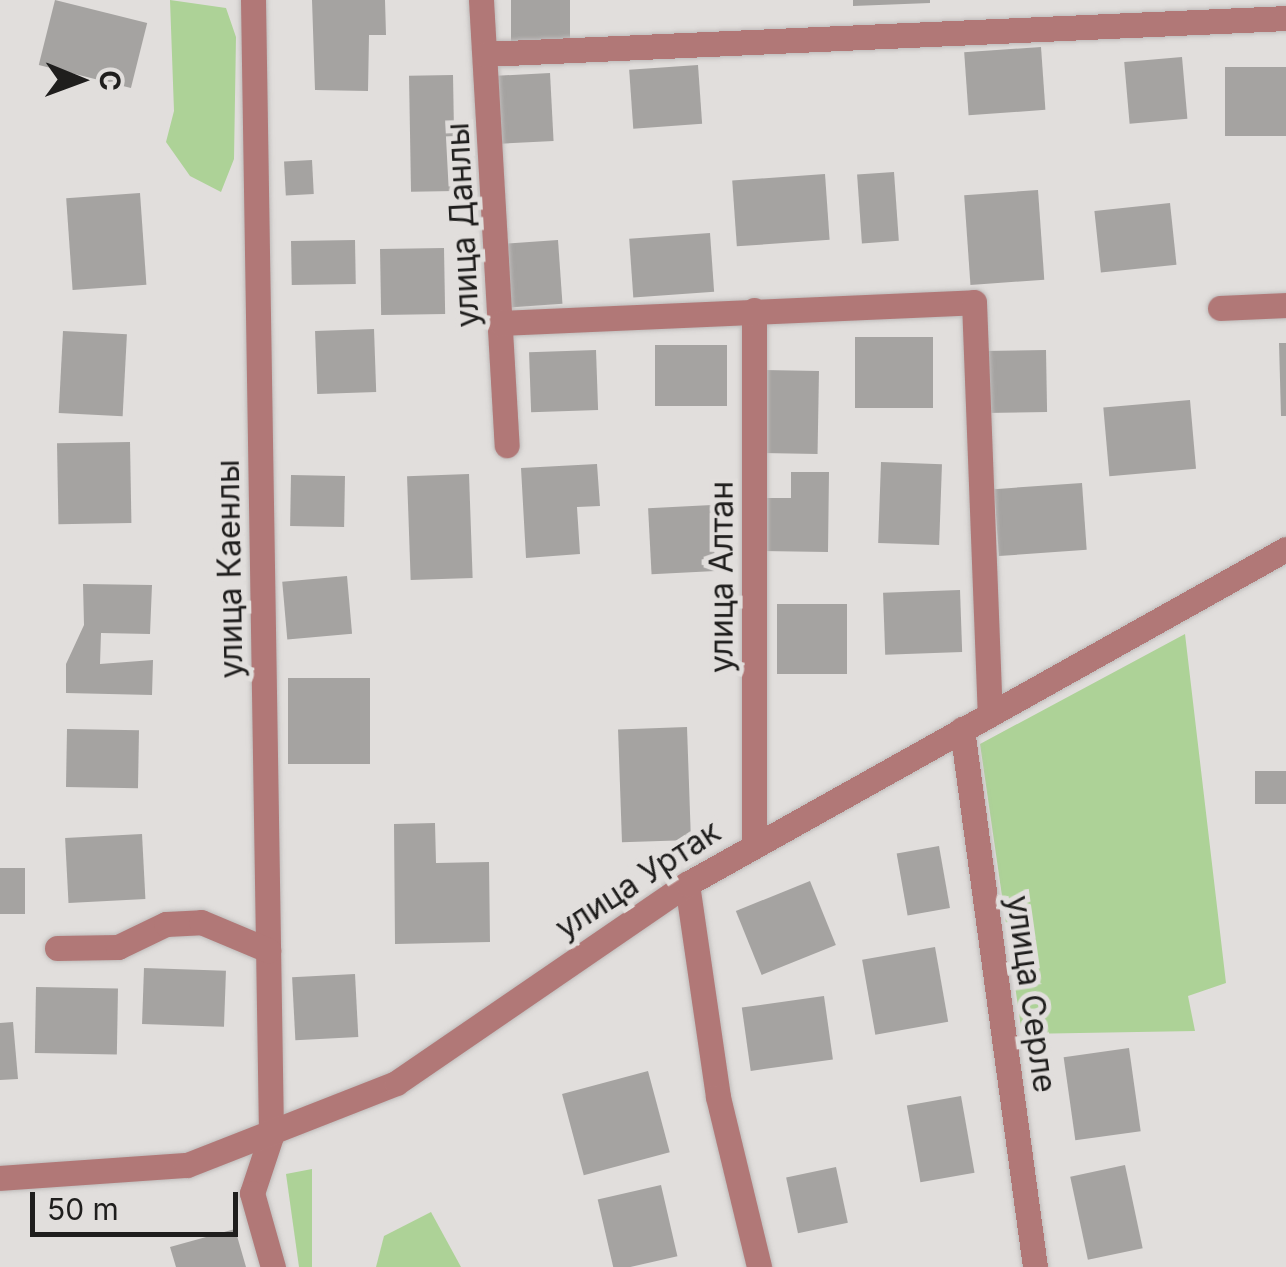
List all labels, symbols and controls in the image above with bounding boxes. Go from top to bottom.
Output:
north arrow [30,30,130,130]
text: С [93,70,127,91]
street label: улица Данлы [438,122,488,328]
street label: улица Каенлы [209,459,251,679]
street label: улица Алтан [703,481,741,673]
street label: улица Уртак [548,813,728,947]
street label: улица Серле [998,893,1064,1095]
scale bar [35,1172,242,1234]
text: 50 m [47,1191,119,1227]

